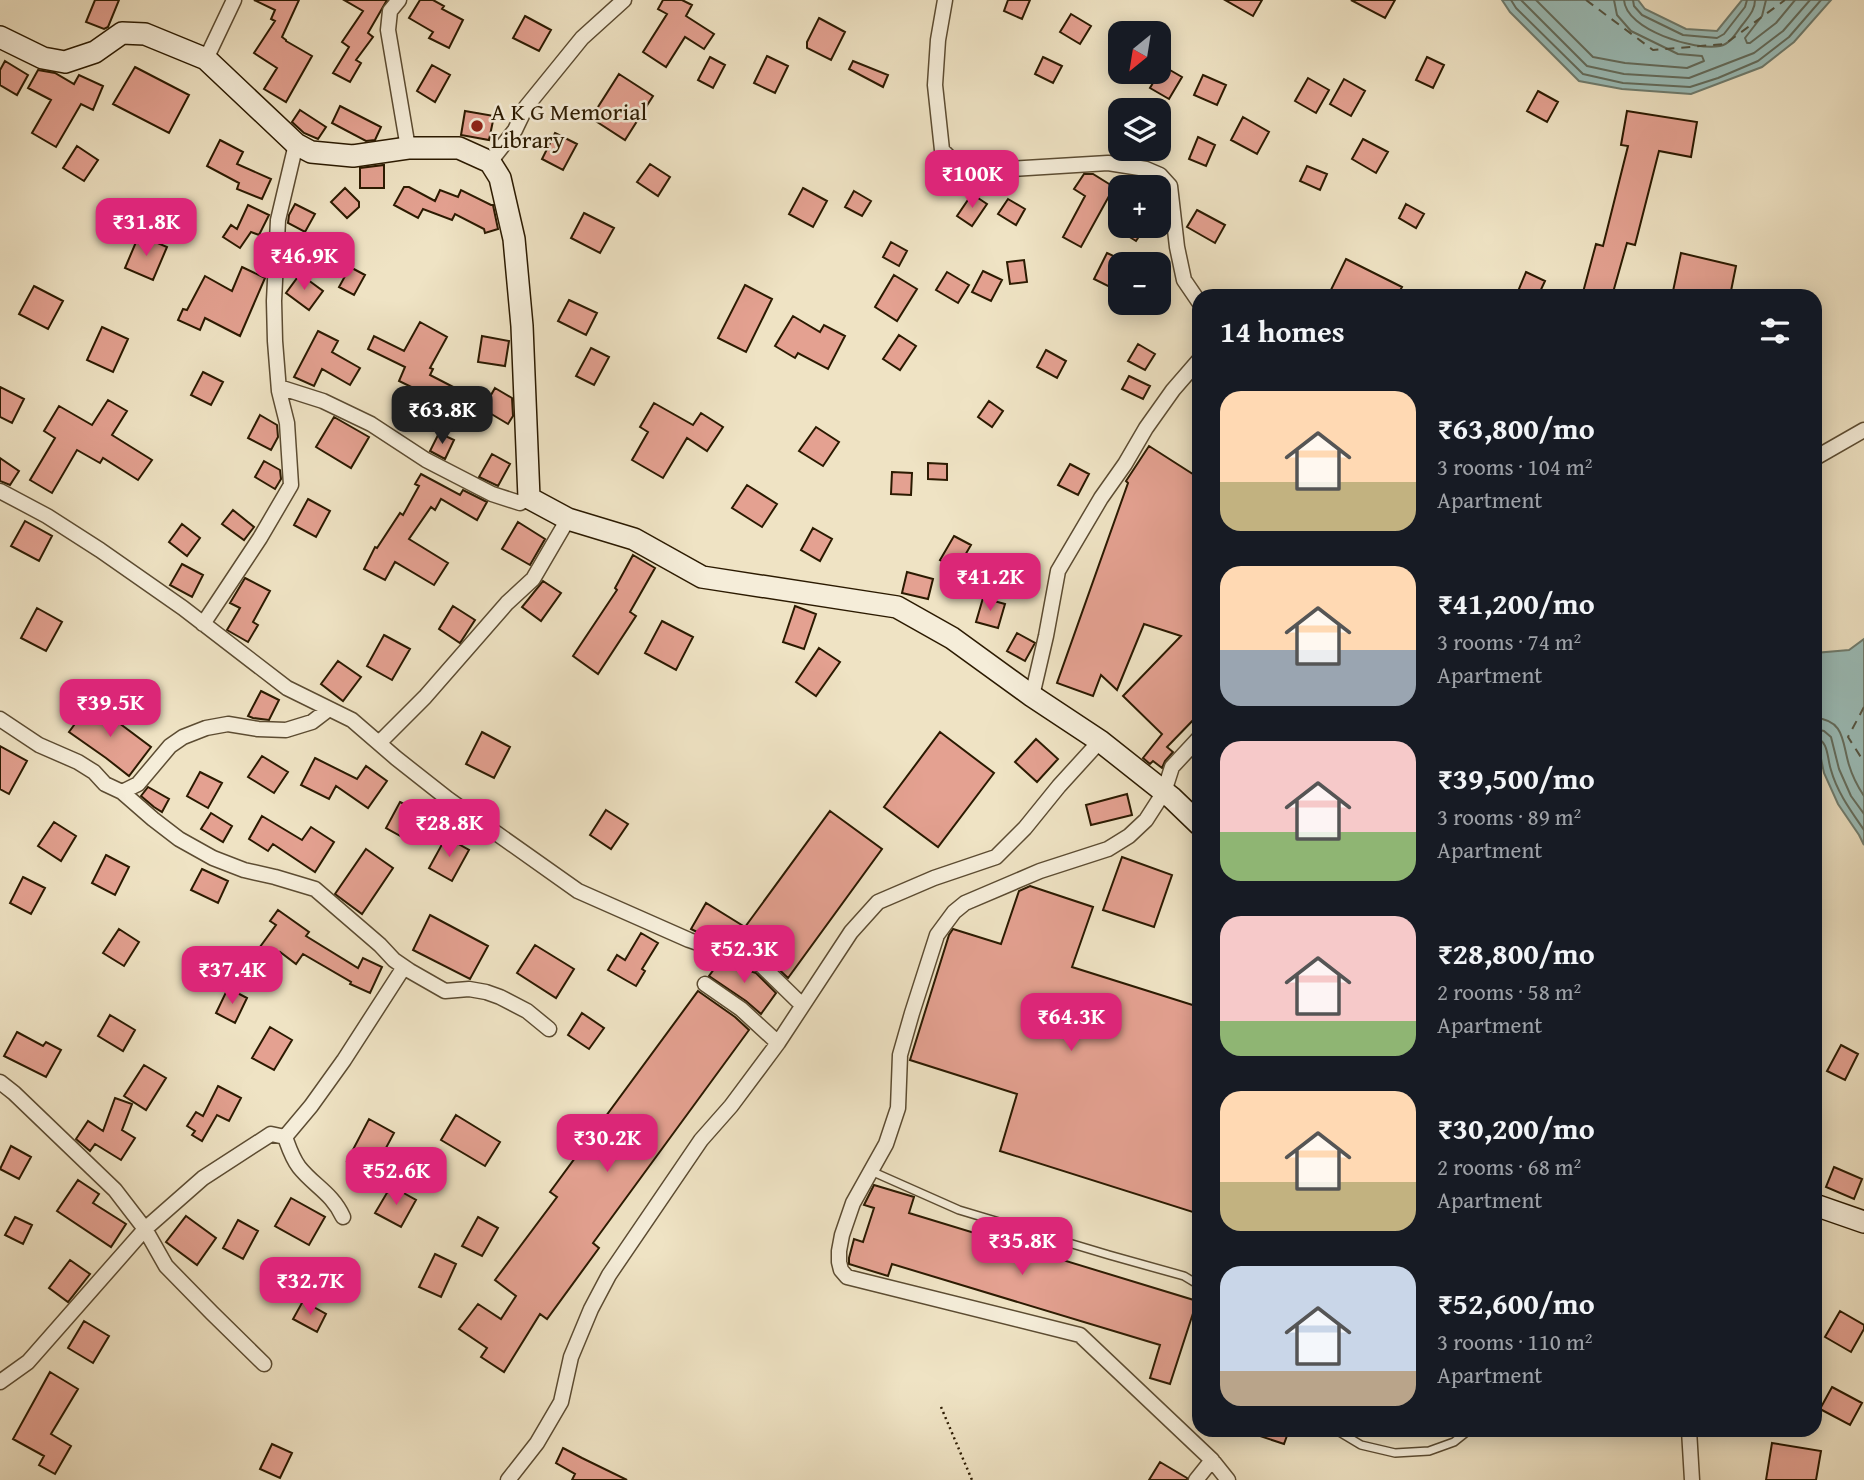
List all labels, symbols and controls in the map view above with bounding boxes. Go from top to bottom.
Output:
north arrow [1108,21,1171,84]
map controls [1108,21,1171,315]
place label: A K G Memorial Library [491,94,648,157]
button: layers [1108,98,1171,161]
marker: A K G Memorial Library [469,118,485,134]
pin: ₹100K [923,150,1021,210]
text: ₹100K [941,156,1003,189]
button: + [1108,175,1171,238]
pin: ₹31.8K [89,198,203,258]
text: ₹31.8K [112,204,180,237]
pin: ₹46.9K [247,232,361,292]
text: ₹46.9K [270,238,338,271]
button: − [1108,252,1171,315]
text: 14 homes [1220,309,1345,353]
icon: filters [1756,312,1794,350]
pin: ₹63.8K [385,386,499,446]
text: ₹63.8K [408,392,476,425]
text: ₹63,800/mo [1437,406,1595,450]
icon: home [1276,419,1360,503]
text: 3 rooms · 104 m² [1437,450,1592,483]
text: Apartment [1437,483,1542,516]
pin: ₹41.2K [933,554,1047,613]
text: ₹41.2K [956,559,1024,592]
text: ₹41,200/mo [1437,581,1595,625]
icon: home [1276,594,1360,678]
text: 3 rooms · 74 m² [1437,625,1581,658]
text: Apartment [1437,658,1542,691]
pin: ₹39.5K [53,680,167,739]
text: ₹39.5K [76,685,144,718]
text: ₹39,500/mo [1437,756,1595,800]
icon: home [1276,769,1360,853]
pin: ₹28.8K [392,800,506,859]
text: 3 rooms · 89 m² [1437,800,1581,833]
text: ₹28.8K [415,805,483,838]
text: Apartment [1437,833,1542,866]
pin: ₹52.3K [687,926,801,985]
text: ₹52.3K [710,931,778,964]
text: ₹28,800/mo [1437,931,1595,975]
icon: home [1276,944,1360,1028]
pin: ₹37.4K [175,946,289,1006]
text: ₹37.4K [198,952,266,985]
text: 2 rooms · 58 m² [1437,975,1581,1008]
pin: ₹64.3K [1014,993,1128,1053]
text: ₹64.3K [1037,999,1105,1032]
text: Apartment [1437,1008,1542,1041]
text: ₹30,200/mo [1437,1106,1595,1150]
pin: ₹30.2K [550,1114,664,1174]
icon: home [1276,1119,1360,1203]
text: ₹30.2K [573,1120,641,1153]
pin: ₹52.6K [339,1148,453,1207]
text: 2 rooms · 68 m² [1437,1150,1581,1183]
text: ₹52.6K [362,1153,430,1186]
text: Apartment [1437,1183,1542,1216]
pin: ₹35.8K [965,1218,1079,1277]
text: ₹35.8K [988,1223,1056,1256]
pin: ₹32.7K [253,1258,367,1317]
text: ₹32.7K [276,1263,344,1296]
text: ₹52,600/mo [1437,1281,1595,1325]
icon: home [1276,1294,1360,1378]
text: 3 rooms · 110 m² [1437,1325,1592,1358]
text: Apartment [1437,1358,1542,1391]

